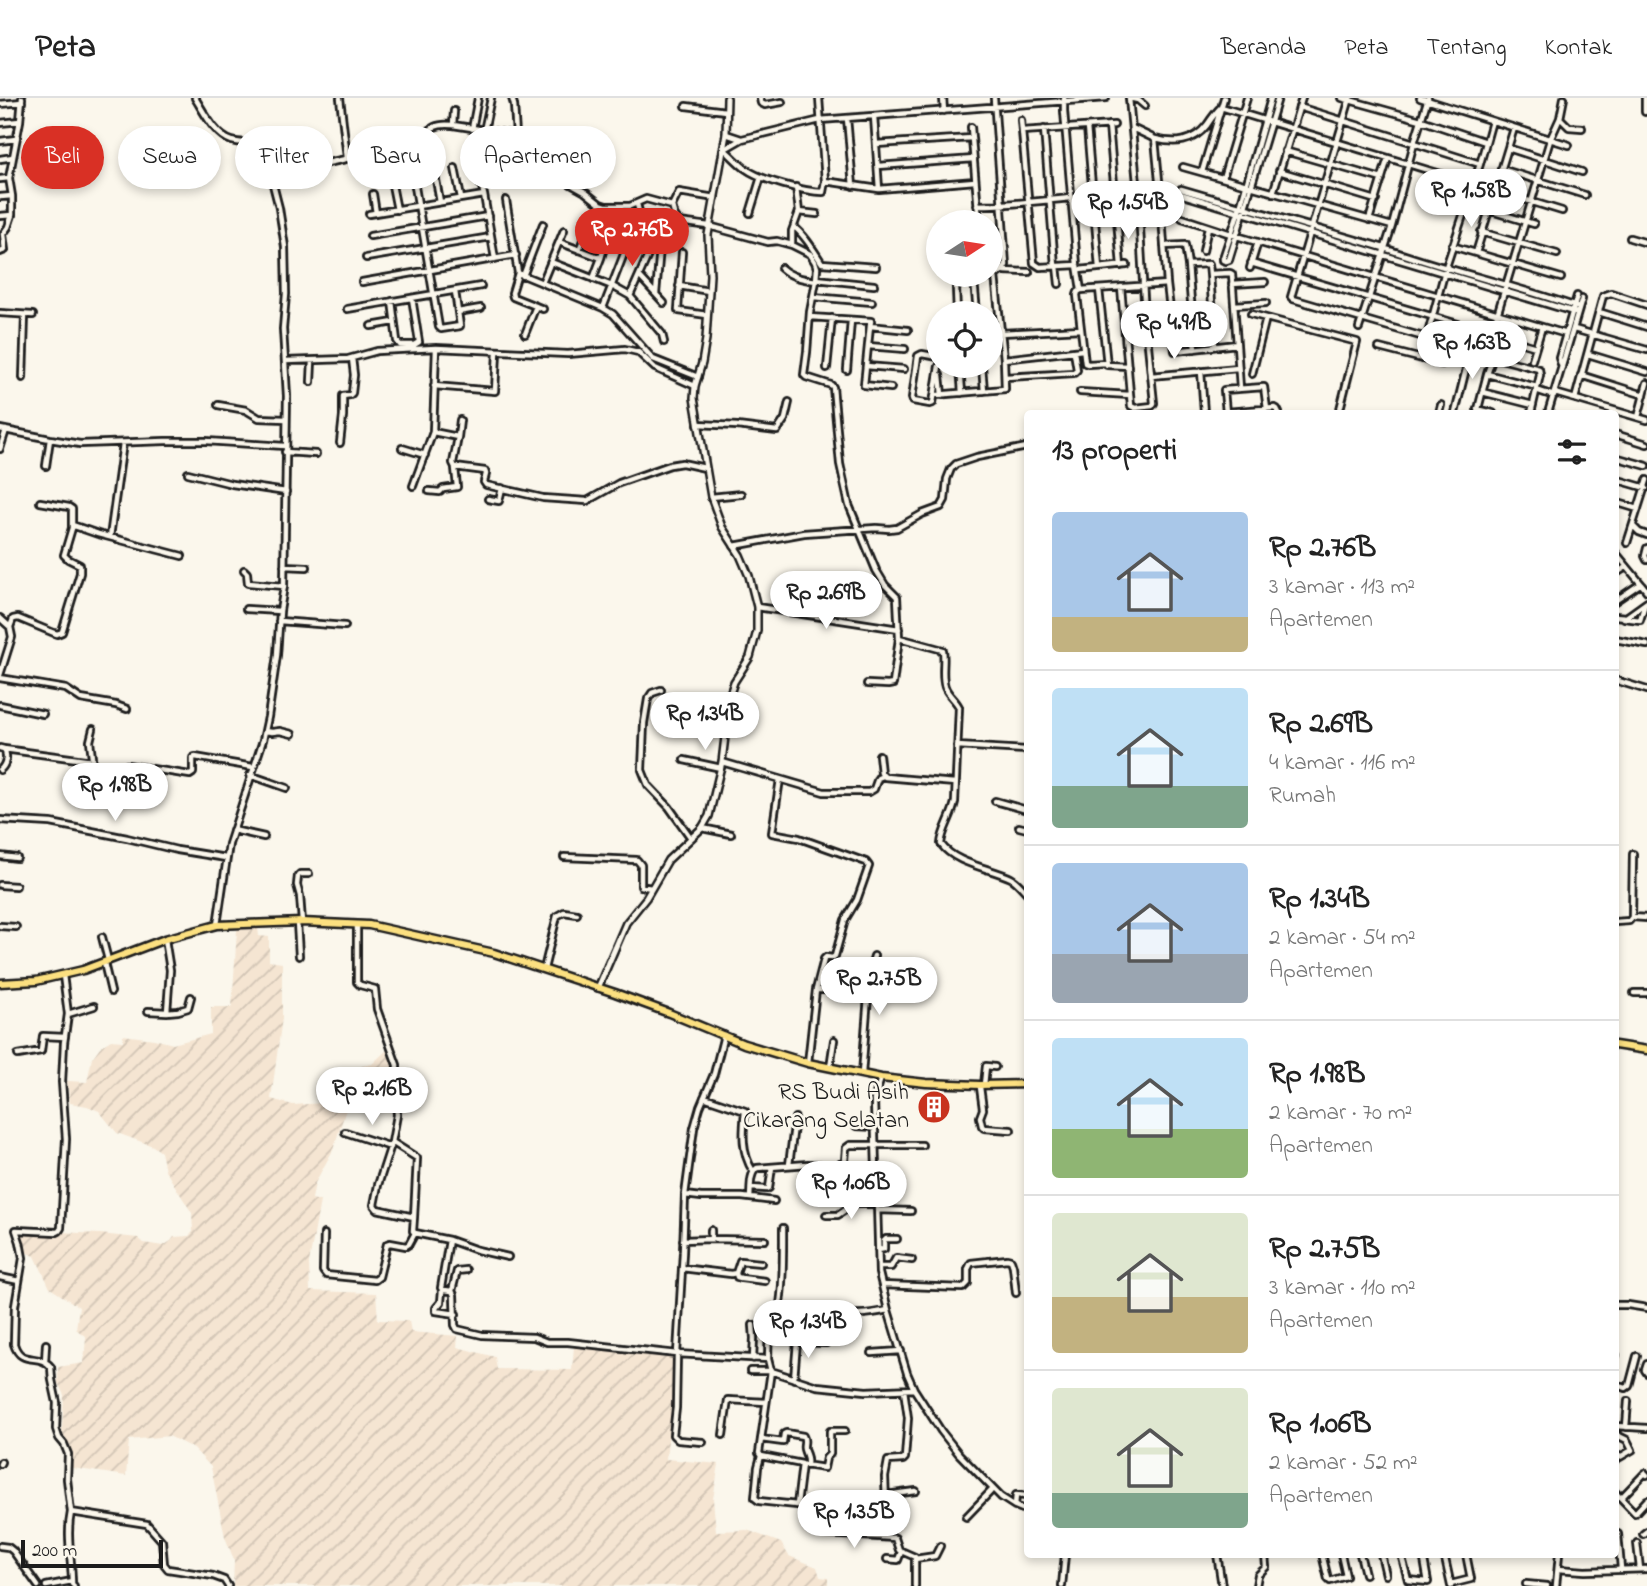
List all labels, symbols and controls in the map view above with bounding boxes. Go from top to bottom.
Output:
text: Peta [35,24,96,72]
text: Beranda [1221,31,1306,66]
text: Peta [1344,31,1389,66]
text: Tentang [1427,31,1507,66]
text: Kontak [1545,31,1612,66]
chip: Beli [21,126,104,189]
chip: Sewa [118,126,221,189]
chip: Filter [235,126,333,189]
chip: Baru [347,126,446,189]
chip: Apartemen [460,126,616,189]
pin: Rp 1.58B [1399,170,1543,229]
text: Rp 1.58B [1431,175,1511,208]
pin: Rp 1.54B [1056,181,1200,241]
text: Rp 1.54B [1087,187,1169,220]
pin: Rp 2.76B [560,208,704,268]
north arrow [926,210,1003,287]
map controls [926,210,1003,378]
text: Rp 2.76B [591,214,673,247]
button: locate [926,301,1003,378]
pin: Rp 4.91B [1102,302,1246,361]
text: Rp 4.91B [1137,307,1211,340]
pin: Rp 1.63B [1400,322,1544,381]
text: Rp 1.63B [1433,327,1511,360]
text: 13 properti [1052,430,1177,474]
icon: filters [1553,433,1591,471]
text: Rp 2.76B [1269,527,1376,571]
icon: home [1108,540,1192,624]
text: 3 kamar · 113 m² [1269,571,1415,604]
pin: Rp 2.69B [754,572,898,631]
text: Rp 2.69B [786,577,866,610]
text: Apartemen [1269,604,1373,637]
pin: Rp 1.34B [633,692,777,752]
text: Rp 1.34B [666,698,744,731]
text: Rp 2.69B [1269,703,1373,747]
icon: home [1108,716,1192,800]
text: 4 kamar · 116 m² [1269,747,1416,780]
pin: Rp 1.98B [43,764,187,823]
text: Rp 1.98B [78,769,152,802]
text: Rumah [1269,780,1336,813]
text: Rp 1.34B [1269,878,1370,922]
icon: home [1108,891,1192,975]
text: 2 kamar · 54 m² [1269,922,1416,955]
text: Apartemen [1269,955,1373,988]
pin: Rp 2.75B [807,958,951,1017]
text: Rp 2.75B [836,963,922,996]
text: Rp 1.98B [1269,1053,1366,1097]
icon: home [1108,1066,1192,1150]
pin: Rp 2.16B [300,1068,444,1127]
text: Rp 2.16B [332,1073,412,1106]
place label: RS Budi Asih Cikarang Selatan [743,1076,909,1139]
building icon: RS Budi Asih Cikarang Selatan [915,1088,953,1126]
text: 2 kamar · 70 m² [1269,1097,1412,1130]
text: Apartemen [1269,1130,1373,1163]
pin: Rp 1.06B [779,1162,923,1221]
text: Rp 1.06B [812,1167,890,1200]
text: Rp 2.75B [1269,1228,1380,1272]
icon: home [1108,1241,1192,1325]
text: 3 kamar · 110 m² [1269,1272,1416,1305]
pin: Rp 1.34B [736,1300,880,1360]
text: Apartemen [1269,1305,1373,1338]
text: Rp 1.34B [769,1306,847,1339]
text: Rp 1.06B [1269,1403,1371,1447]
icon: home [1108,1416,1192,1500]
text: 2 kamar · 52 m² [1269,1447,1418,1480]
text: Apartemen [1269,1480,1373,1513]
pin: Rp 1.35B [782,1490,926,1550]
text: Rp 1.35B [813,1496,895,1529]
scale bar [21,1537,163,1569]
text: 200 m [32,1538,77,1565]

